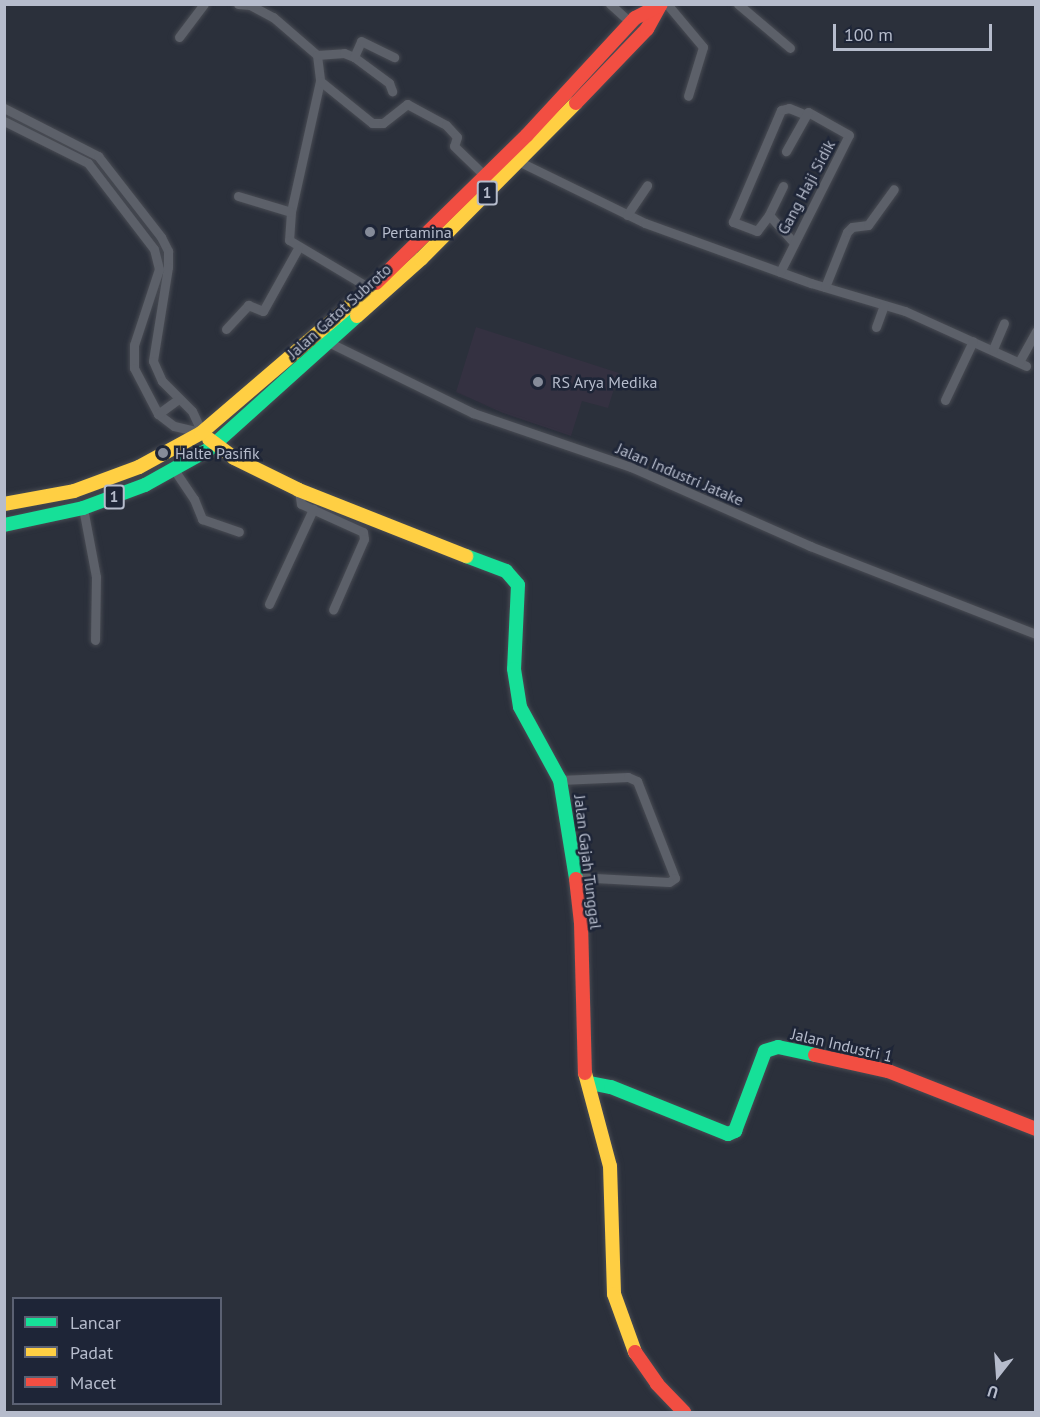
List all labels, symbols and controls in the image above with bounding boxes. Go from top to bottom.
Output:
scale bar [836,12,995,50]
text: 100 m [844,23,893,46]
street label: Gang Haji Sidik [773,136,839,238]
road number: 1 [476,181,498,205]
place label: Pertamina [382,222,452,242]
marker: Pertamina [363,225,377,239]
street label: Jalan Gatot Subroto [283,259,395,363]
place label: RS Arya Medika [552,372,658,392]
marker: RS Arya Medika [529,373,547,391]
street label: Jalan Industri Jatake [613,438,747,510]
place label: Halte Pasifik [175,443,260,463]
marker: Halte Pasifik [156,446,170,460]
road number: 1 [104,485,124,509]
street label: Jalan Gajah Tunggal [570,794,606,930]
street label: Jalan Industri 1 [789,1024,895,1066]
legend [12,1297,222,1405]
text: Lancar [70,1311,121,1334]
text: Padat [70,1341,113,1364]
north arrow [968,1345,1028,1405]
text: Macet [70,1371,116,1394]
text: U [985,1381,1000,1403]

